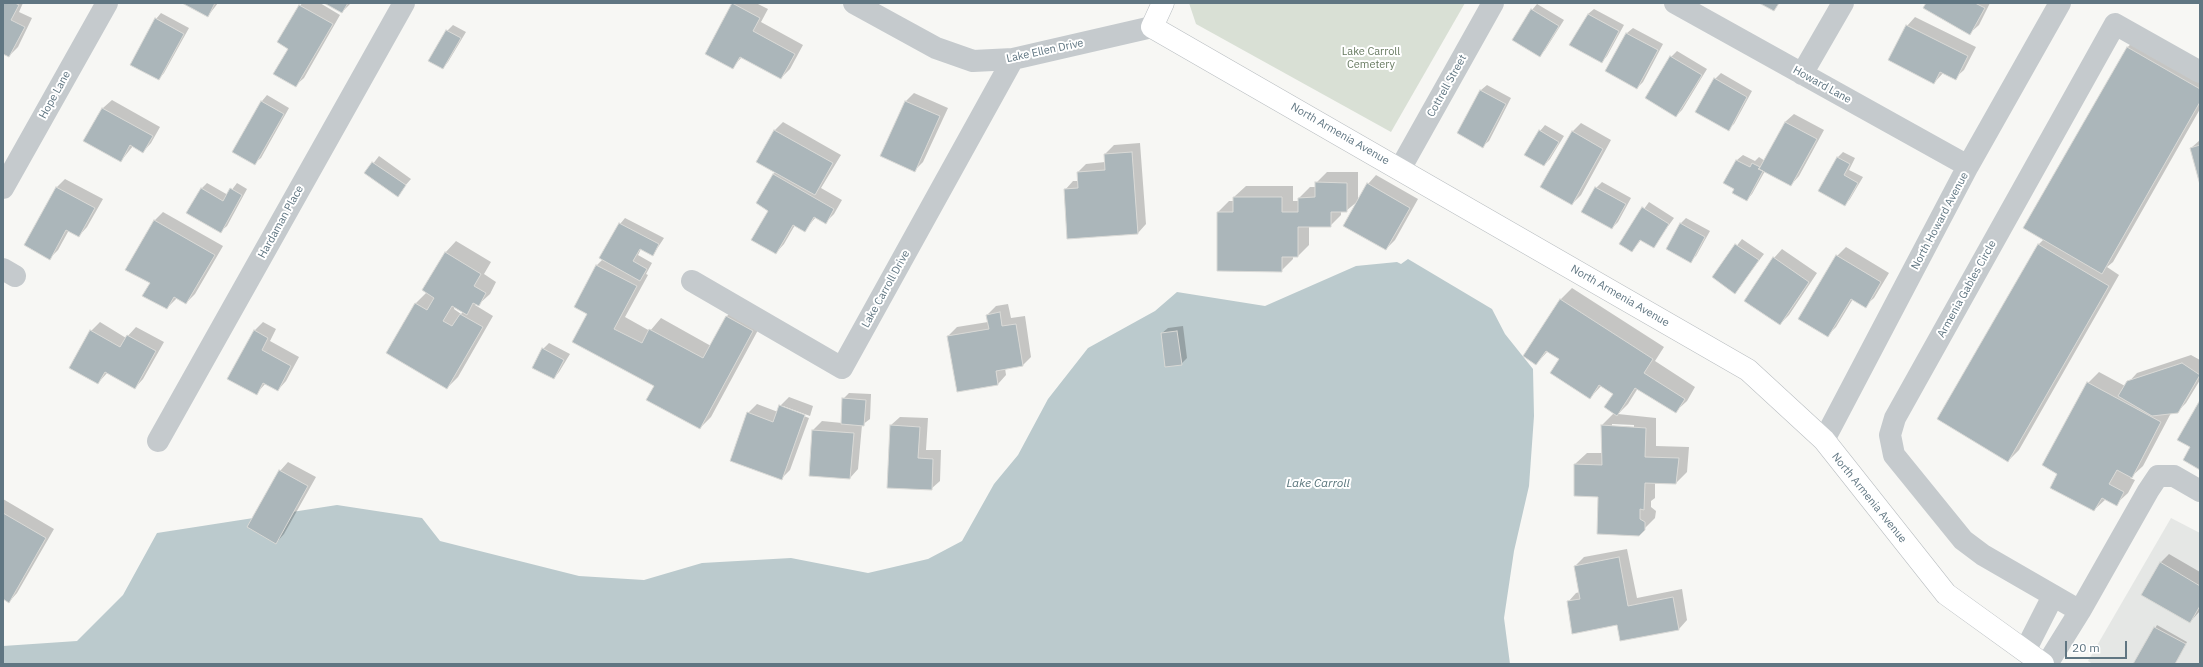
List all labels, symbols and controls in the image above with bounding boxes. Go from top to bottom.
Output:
street label: Lake Ellen Drive [1005,36,1085,66]
park label: Lake Carroll Cemetery [1342,45,1400,71]
street label: Cottrell Street [1424,52,1470,120]
street label: Howard Lane [1791,64,1853,106]
street label: Hope Lane [36,69,74,121]
street label: North Armenia Avenue [1288,100,1392,168]
street label: North Howard Avenue [1909,170,1971,272]
street label: Hardaman Place [256,183,306,261]
street label: Armenia Gables Circle [1935,238,1999,340]
street label: Lake Carroll Drive [859,248,913,330]
street label: North Armenia Avenue [1568,262,1672,330]
street label: North Armenia Avenue [1829,450,1909,546]
water label: Lake Carroll [1286,477,1350,491]
scale bar [2067,633,2129,659]
text: 20 m [2072,640,2100,655]

